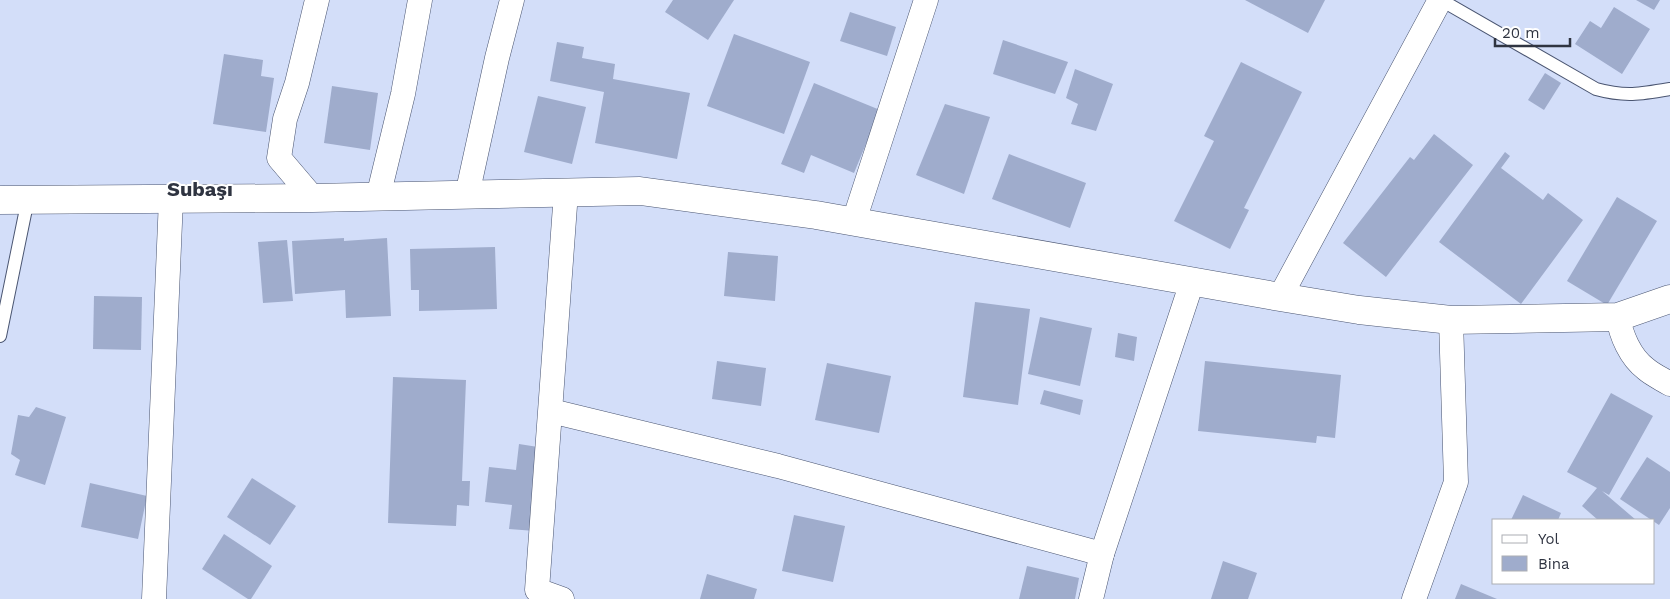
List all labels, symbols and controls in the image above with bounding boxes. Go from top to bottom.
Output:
scale bar [1495,15,1570,47]
text: 20 m [1502,24,1540,42]
district label: Subaşı [167,177,233,201]
legend [1492,519,1655,584]
text: Yol [1538,530,1560,548]
text: Bina [1538,555,1570,573]

